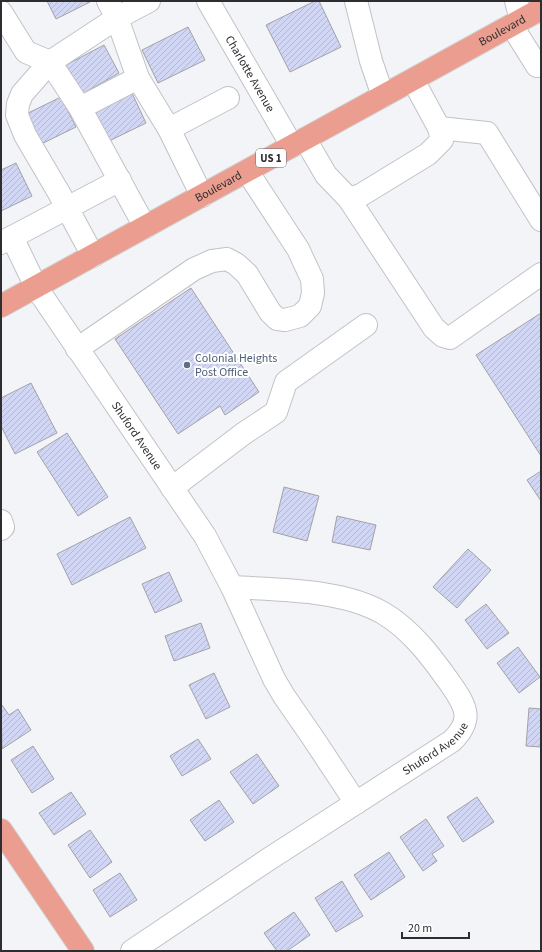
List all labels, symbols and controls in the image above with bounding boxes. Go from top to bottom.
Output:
street label: Boulevard [476,11,529,50]
street label: Charlotte Avenue [221,32,279,115]
road number: US 1 [256,149,286,167]
street label: Boulevard [192,167,245,206]
place label: Colonial Heights Post Office [195,350,277,381]
marker: Colonial Heights Post Office [182,360,192,370]
street label: Shuford Avenue [107,398,166,473]
street label: Shuford Avenue [399,720,472,779]
scale bar [402,914,469,940]
text: 20 m [408,920,432,937]

